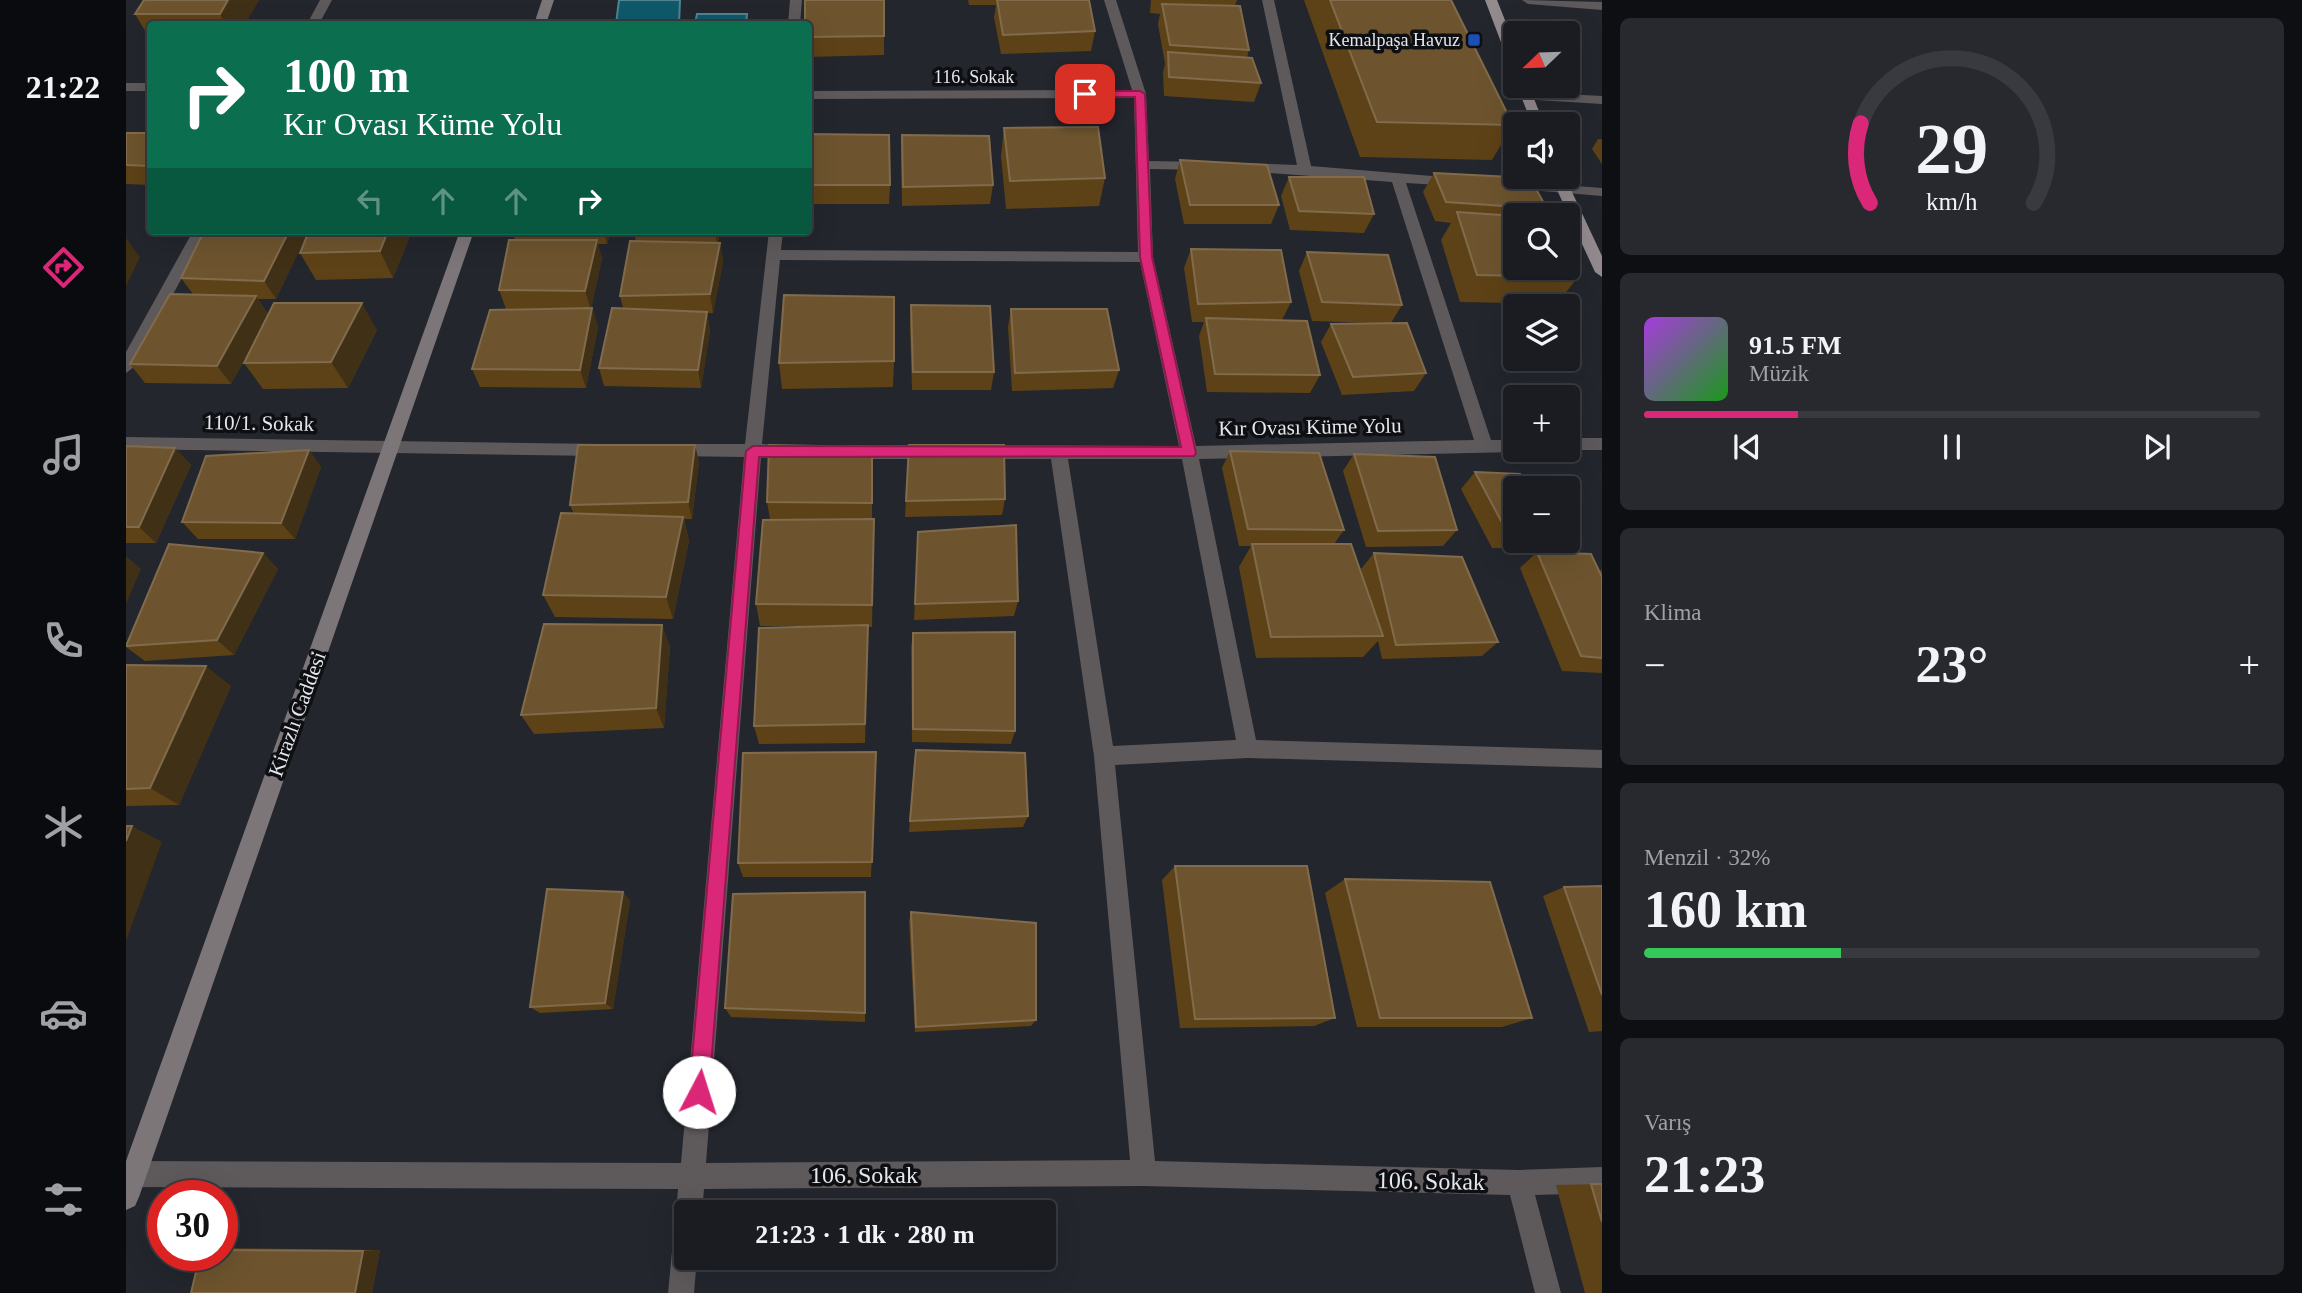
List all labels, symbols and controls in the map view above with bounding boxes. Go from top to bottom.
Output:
north arrow [1503,21,1580,98]
map controls [1503,21,1580,553]
place label: Kemalpaşa Havuz [1329,30,1460,50]
marker: Kemalpaşa Havuz [1466,32,1482,48]
text: 100 m [283,48,410,103]
icon: right [168,49,259,140]
pin [1055,64,1115,124]
street label: 116. Sokak [934,67,1014,87]
text: 21:22 [26,69,100,105]
icon: arrive [1066,75,1104,113]
text: Kır Ovası Küme Yolu [283,106,562,142]
text: 29 [1916,108,1988,189]
button: sound [1503,112,1580,189]
icon: left [351,182,389,220]
icon: ahead [424,182,462,220]
icon: ahead [497,182,535,220]
icon: right [570,182,608,220]
text: km/h [1926,187,1978,214]
button: search [1503,203,1580,280]
icon: directions [39,243,88,292]
button: layers [1503,294,1580,371]
text: 91.5 FM [1749,331,1841,360]
text: Müzik [1749,361,1809,386]
button: + [1503,385,1580,462]
street label: 110/1. Sokak [204,410,315,436]
street label: Kır Ovası Küme Yolu [1218,413,1402,441]
icon: previous [1728,428,1766,466]
icon: pause [1933,428,1971,466]
icon: next [2138,428,2176,466]
icon: music [39,430,88,479]
button: − [1503,476,1580,553]
text: Klima [1644,600,1702,625]
icon: phone [39,616,88,665]
text: 23° [1916,636,1988,693]
text: − [1644,644,1665,686]
text: + [2239,644,2260,686]
street label: Kirazlı Caddesi [263,648,331,780]
icon: climate [39,802,88,851]
text: Menzil · 32% [1644,845,1770,870]
text: 160 km [1644,881,1807,938]
icon: car [39,989,88,1038]
position arrow [662,1055,736,1129]
text: Varış [1644,1110,1691,1135]
text: 21:23 [1644,1146,1765,1203]
street label: 106. Sokak [810,1162,918,1188]
street label: 106. Sokak [1377,1167,1485,1195]
icon: filters [39,1175,88,1224]
speed limit sign: 30 [147,1180,238,1271]
text: 21:23 · 1 dk · 280 m [755,1220,975,1249]

